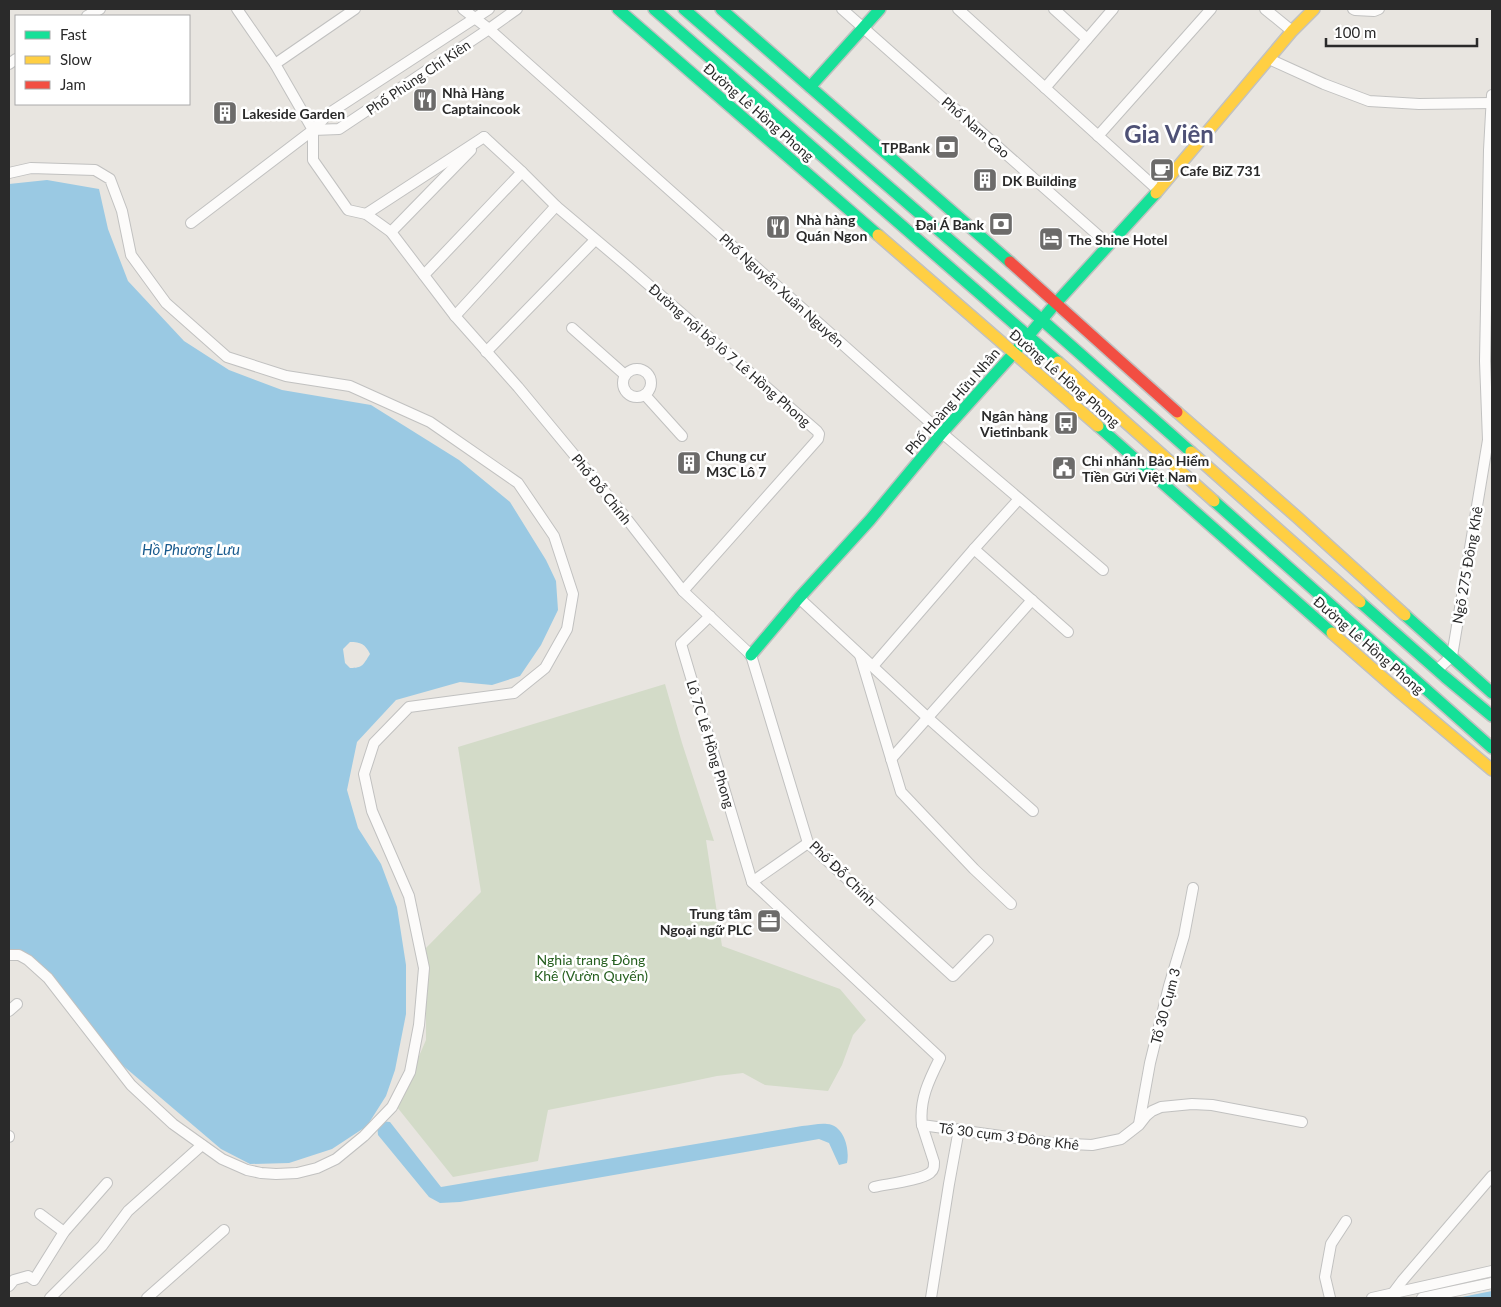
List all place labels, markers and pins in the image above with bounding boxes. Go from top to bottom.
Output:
place label: Nhà Hàng Captaincook [442,84,521,117]
restaurant icon: Nhà Hàng Captaincook [412,87,438,113]
building icon: Lakeside Garden [212,100,238,126]
place label: Lakeside Garden [242,105,345,122]
bank icon: TPBank [934,134,960,160]
place label: TPBank [881,139,931,156]
cafe icon: Cafe BiZ 731 [1149,157,1175,183]
place label: Cafe BiZ 731 [1180,162,1261,179]
building icon: DK Building [972,167,998,193]
place label: DK Building [1002,172,1077,189]
place label: Nhà hàng Quán Ngon [796,211,867,244]
bank icon: Đại Á Bank [988,211,1014,237]
restaurant icon: Nhà hàng Quán Ngon [765,214,791,240]
place label: Đại Á Bank [916,216,985,233]
hotel icon: The Shine Hotel [1038,226,1064,252]
place label: The Shine Hotel [1068,231,1167,248]
place label: Ngân hàng Vietinbank [979,407,1049,440]
bus stop icon: Ngân hàng Vietinbank [1053,410,1079,436]
place label: Chung cư M3C Lô 7 [706,447,767,480]
building icon: Chung cư M3C Lô 7 [676,450,702,476]
place label: Chi nhánh Bảo Hiểm Tiền Gửi Việt Nam [1082,452,1209,485]
public building icon: Chi nhánh Bảo Hiểm Tiền Gửi Việt Nam [1051,455,1077,481]
place label: Trung tâm Ngoại ngữ PLC [660,905,753,938]
office icon: Trung tâm Ngoại ngữ PLC [756,908,782,934]

